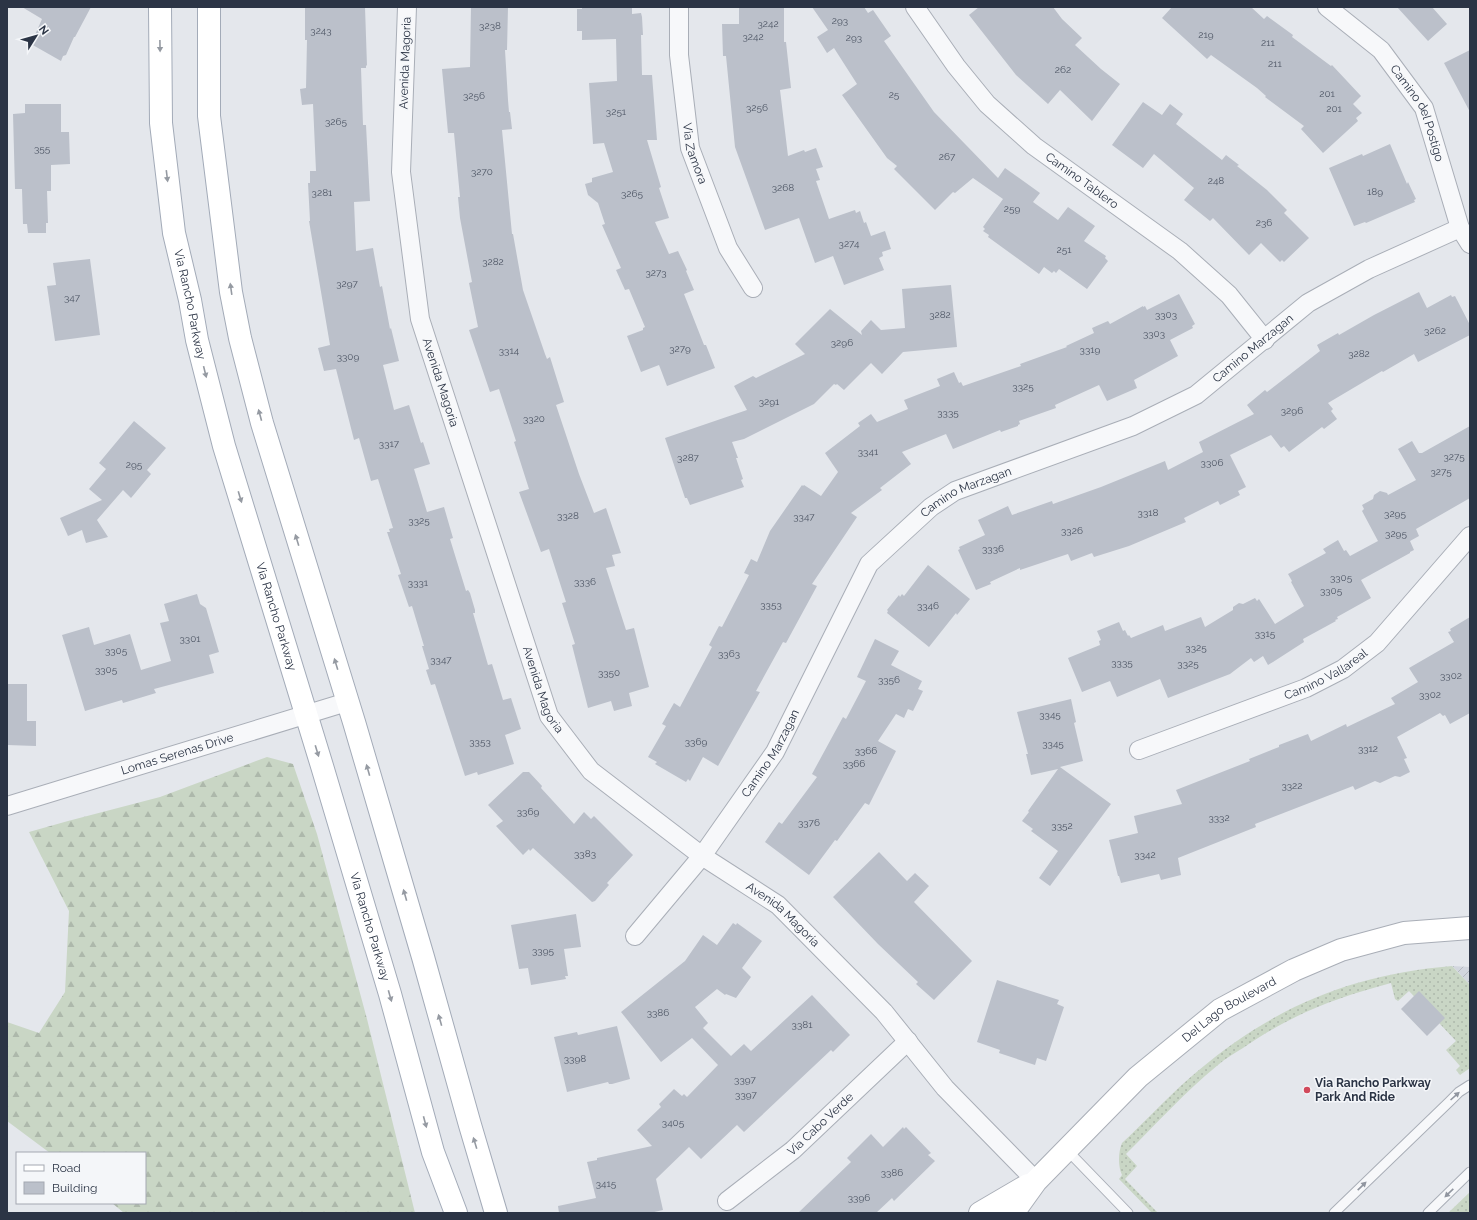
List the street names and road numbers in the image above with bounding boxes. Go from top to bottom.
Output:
street label: Avenida Magoria [396,17,414,109]
street label: Camino del Postigo [1387,62,1447,163]
street label: Via Zamora [680,122,710,186]
street label: Camino Tablero [1043,149,1121,212]
street label: Via Rancho Parkway [171,248,209,362]
street label: Camino Marzagan [1210,311,1296,386]
street label: Avenida Magoria [420,336,462,429]
street label: Camino Marzagan [917,464,1013,520]
street label: Via Rancho Parkway [253,561,300,673]
street label: Avenida Magoria [520,644,566,736]
street label: Camino Vallareal [1282,645,1371,702]
street label: Camino Marzagan [738,707,802,800]
street label: Lomas Serenas Drive [119,730,235,778]
street label: Via Rancho Parkway [347,871,393,983]
street label: Avenida Magoria [744,879,822,950]
street label: Del Lago Boulevard [1179,974,1279,1045]
street label: Via Cabo Verde [785,1090,856,1159]

